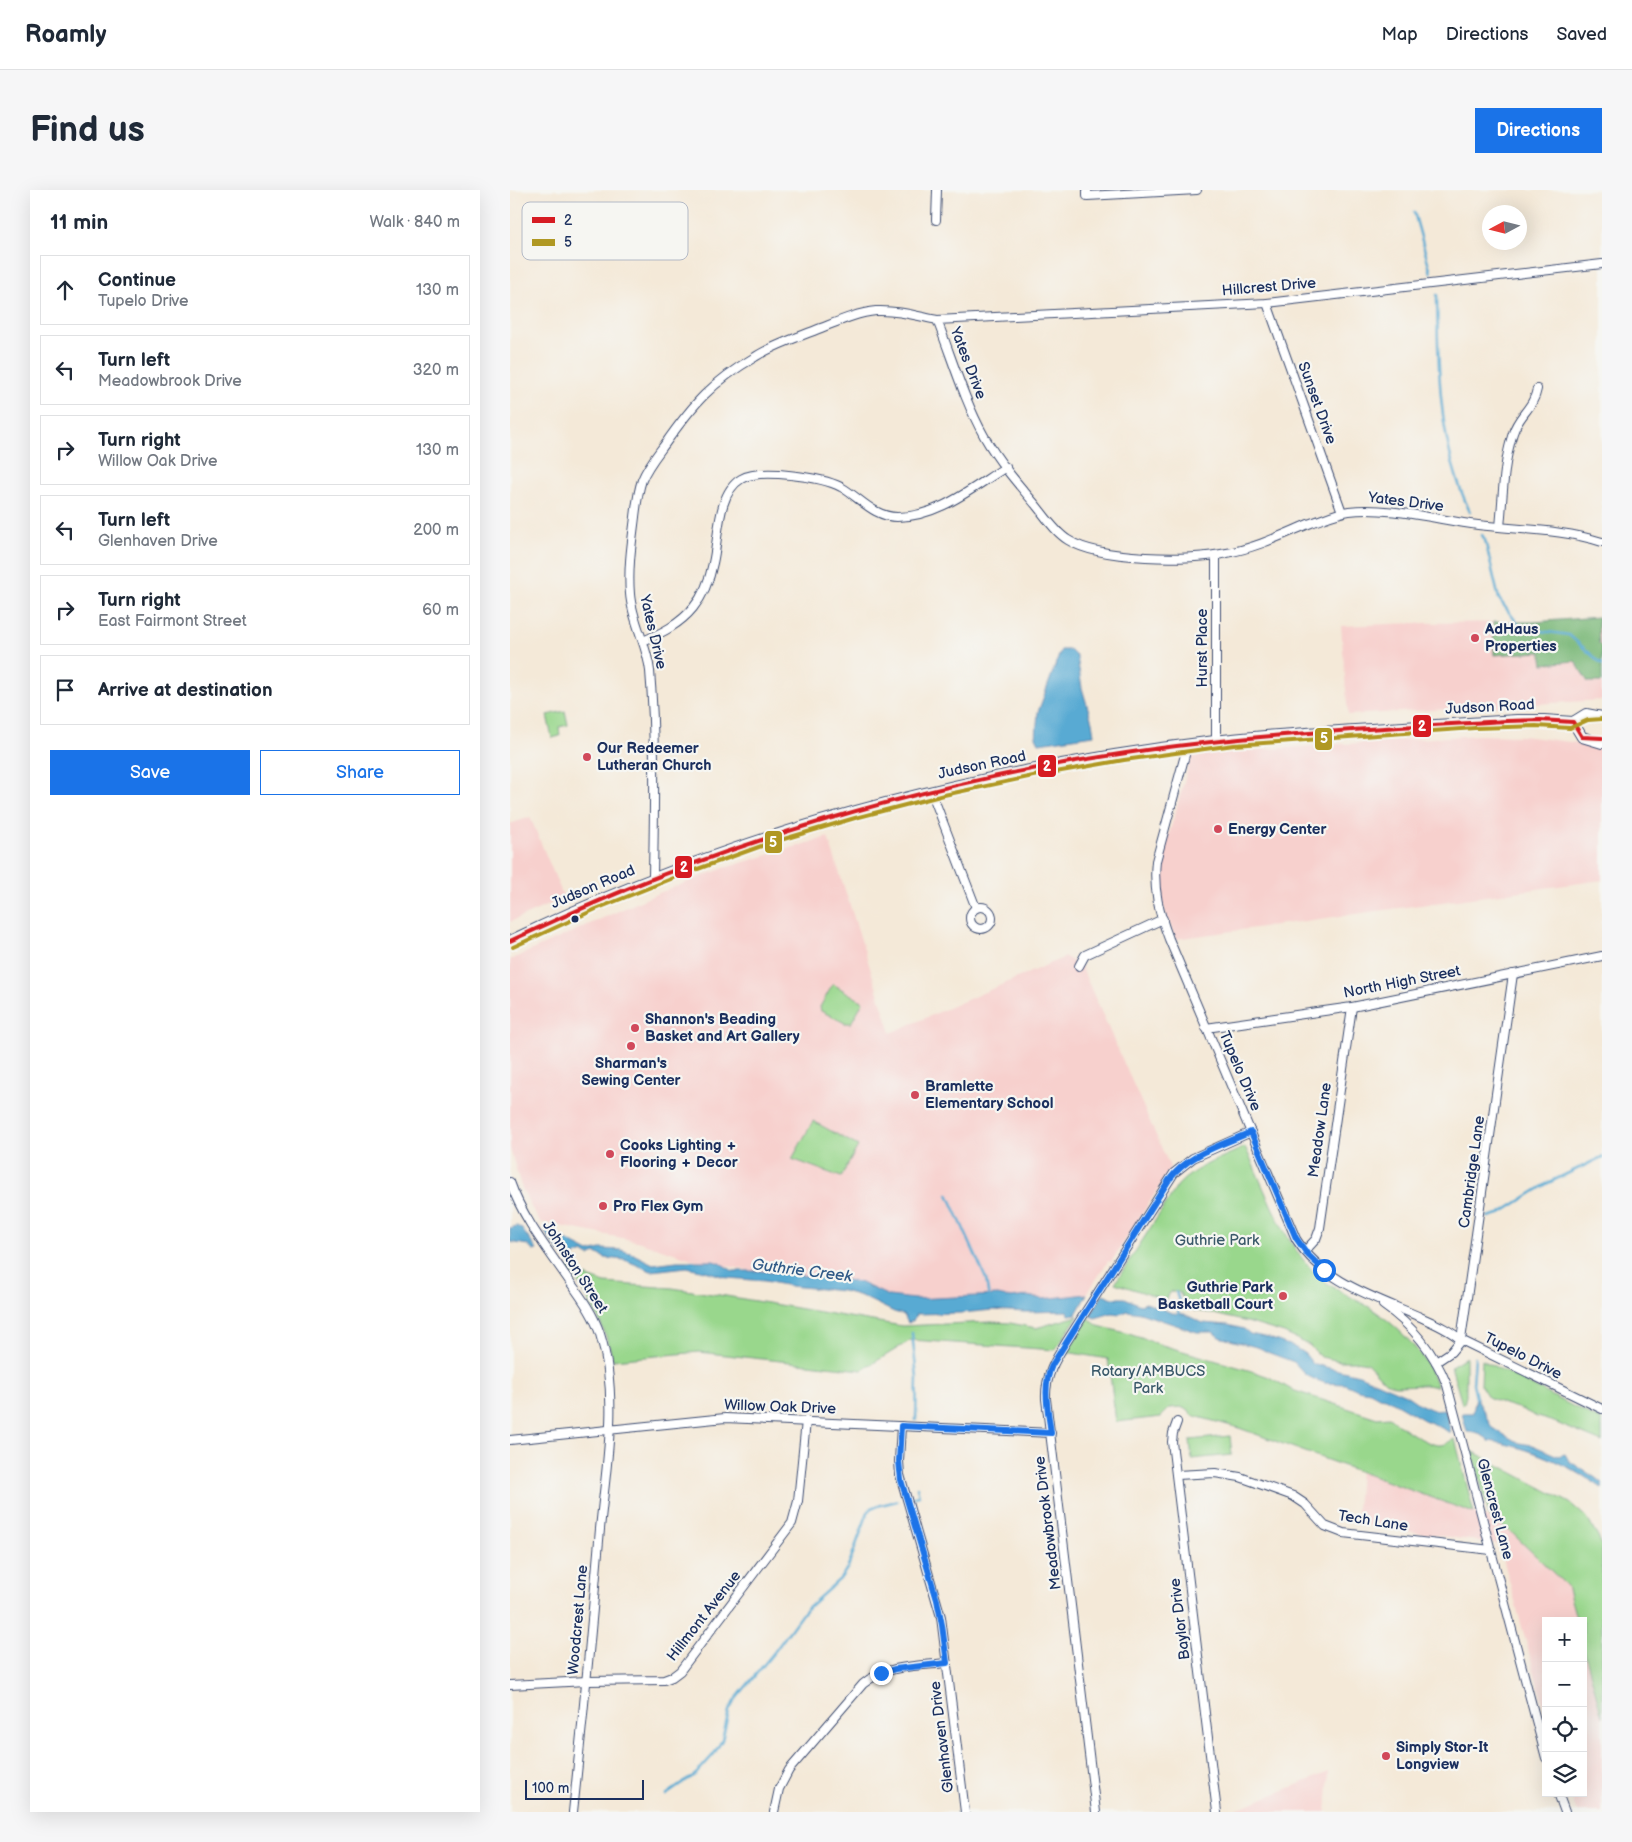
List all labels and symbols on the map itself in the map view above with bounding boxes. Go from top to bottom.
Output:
legend [522,202,688,260]
north arrow [1482,205,1527,250]
text: 2 [564,212,573,229]
text: 5 [564,234,572,251]
street label: Hillcrest Drive [1221,273,1317,301]
street label: Yates Drive [945,323,990,402]
street label: Sunset Drive [1293,359,1341,447]
street label: Yates Drive [1366,488,1445,516]
street label: Yates Drive [635,592,671,671]
street label: Hurst Place [1193,608,1212,687]
place label: AdHaus Properties [1484,620,1557,656]
marker: AdHaus Properties [1469,632,1481,644]
street label: Judson Road [1445,695,1535,719]
line badge: 2 [1412,714,1432,738]
text: 2 [1418,718,1427,735]
line badge: 5 [1314,727,1333,751]
text: 5 [1320,730,1328,747]
place label: Our Redeemer Lutheran Church [597,739,711,775]
street label: Judson Road [936,746,1028,784]
marker: Our Redeemer Lutheran Church [581,751,593,763]
line badge: 2 [1037,754,1057,778]
text: 2 [1043,758,1052,775]
place label: Energy Center [1228,820,1327,839]
marker: Energy Center [1212,823,1224,835]
line badge: 5 [764,830,783,854]
text: 5 [769,834,777,851]
line badge: 2 [674,855,693,879]
text: 2 [680,859,689,876]
street label: Judson Road [548,861,638,913]
unlabelled marker [570,914,580,924]
street label: North High Street [1342,961,1462,1003]
place label: Shannon's Beading Basket and Art Gallery [645,1010,800,1046]
marker: Shannon's Beading Basket and Art Gallery [629,1022,641,1034]
street label: Tupelo Drive [1215,1028,1265,1114]
marker: Sharman's Sewing Center [625,1040,637,1052]
place label: Sharman's Sewing Center [581,1054,682,1090]
place label: Bramlette Elementary School [925,1077,1053,1113]
street label: Meadow Lane [1304,1081,1336,1179]
marker: Bramlette Elementary School [909,1089,921,1101]
street label: Cambridge Lane [1455,1114,1489,1229]
place label: Cooks Lighting + Flooring + Decor [620,1136,739,1172]
marker: Cooks Lighting + Flooring + Decor [604,1148,616,1160]
place label: Pro Flex Gym [613,1197,703,1216]
marker: Pro Flex Gym [597,1200,609,1212]
street label: Johnston Street [538,1217,612,1317]
park label: Guthrie Park [1175,1231,1260,1250]
water label: Guthrie Creek [751,1255,854,1287]
route start [1313,1259,1336,1282]
place label: Guthrie Park Basketball Court [1157,1278,1273,1314]
marker: Guthrie Park Basketball Court [1277,1290,1289,1302]
street label: Tupelo Drive [1481,1328,1565,1384]
park label: Rotary/AMBUCS Park [1091,1362,1205,1398]
street label: Willow Oak Drive [724,1396,836,1418]
street label: Meadowbrook Drive [1030,1455,1066,1591]
street label: Glencrest Lane [1472,1456,1518,1562]
street label: Tech Lane [1337,1506,1409,1536]
street label: Woodcrest Lane [564,1564,592,1676]
street label: Hillmont Avenue [663,1567,745,1665]
street label: Baylor Drive [1166,1577,1194,1661]
route end [870,1662,893,1685]
street label: Glenhaven Drive [926,1680,958,1794]
place label: Simply Stor-It Longview [1396,1738,1488,1774]
marker: Simply Stor-It Longview [1380,1750,1392,1762]
scale bar [525,1777,644,1800]

